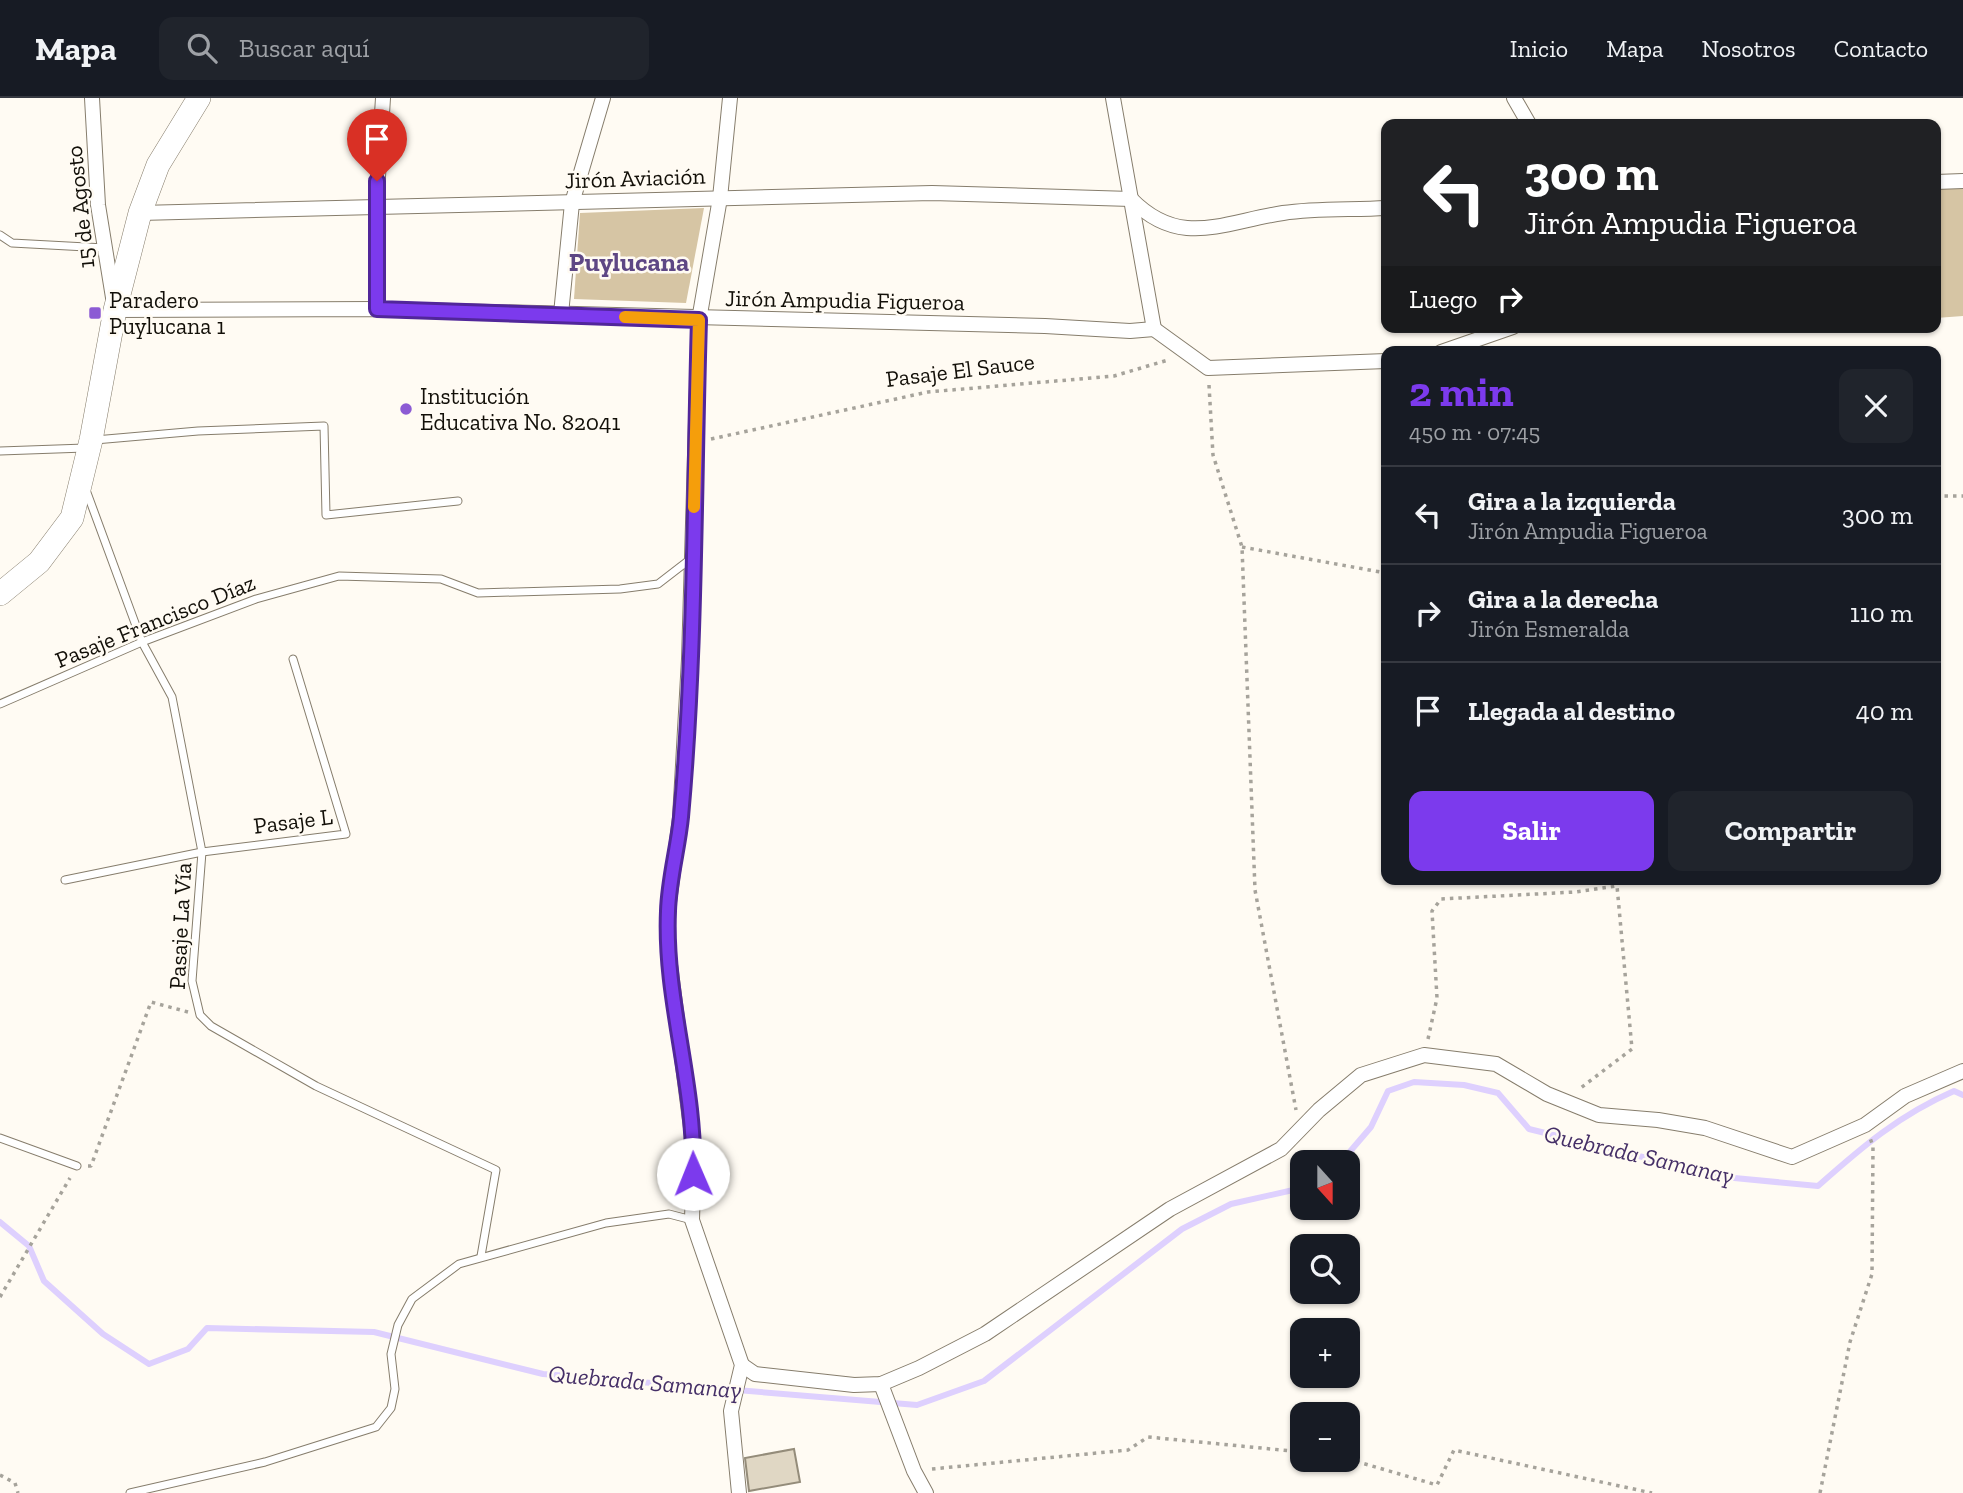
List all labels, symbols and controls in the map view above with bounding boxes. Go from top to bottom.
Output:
search box [159,17,649,80]
text: Mapa [35,29,117,68]
icon: search [183,29,221,67]
text: Buscar aquí [239,32,370,64]
text: Inicio [1510,34,1568,63]
text: Mapa [1606,34,1663,63]
text: Nosotros [1701,34,1796,63]
text: Contacto [1834,34,1928,63]
pin [347,109,407,181]
icon: arrive [358,120,396,158]
street label: 15 de Agosto [60,144,100,270]
text: 300 m [1524,144,1659,203]
icon: left [1409,147,1500,238]
street label: Jirón Aviación [564,162,706,194]
text: Jirón Ampudia Figueroa [1524,204,1857,242]
district label: Puylucana [569,246,689,278]
icon: right [1491,280,1529,318]
text: Luego [1409,283,1477,315]
street label: Jirón Ampudia Figueroa [725,284,965,316]
place label: Paradero Puylucana 1 [109,286,226,340]
marker: Paradero Puylucana 1 [87,305,103,321]
street label: Pasaje El Sauce [884,347,1036,393]
text: 2 min [1409,366,1514,417]
button: close [1839,369,1913,443]
place label: Institución Educativa No. 82041 [420,382,620,436]
marker: Institución Educativa No. 82041 [398,401,414,417]
text: 450 m · 07:45 [1409,418,1540,446]
text: Gira a la izquierda [1468,485,1676,517]
icon: left [1409,496,1447,534]
text: 300 m [1842,499,1913,531]
text: Jirón Ampudia Figueroa [1468,517,1708,545]
street label: Pasaje Francisco Díaz [51,568,259,674]
text: Gira a la derecha [1468,583,1658,615]
icon: right [1409,594,1447,632]
text: 110 m [1850,597,1913,629]
text: Jirón Esmeralda [1468,615,1629,643]
icon: arrive [1409,692,1447,730]
text: Llegada al destino [1468,695,1675,727]
text: 40 m [1856,695,1913,727]
button: Salir [1409,791,1654,871]
button: Compartir [1668,791,1913,871]
street label: Pasaje L [252,802,335,840]
street label: Pasaje La Vía [163,862,197,990]
water label: Quebrada Samanay [1541,1119,1737,1190]
position arrow [656,1137,730,1211]
north arrow [1290,1150,1360,1220]
map controls [1290,1150,1360,1472]
button: search [1290,1234,1360,1304]
button: + [1290,1318,1360,1388]
water label: Quebrada Samanay [547,1359,743,1404]
button: − [1290,1402,1360,1472]

